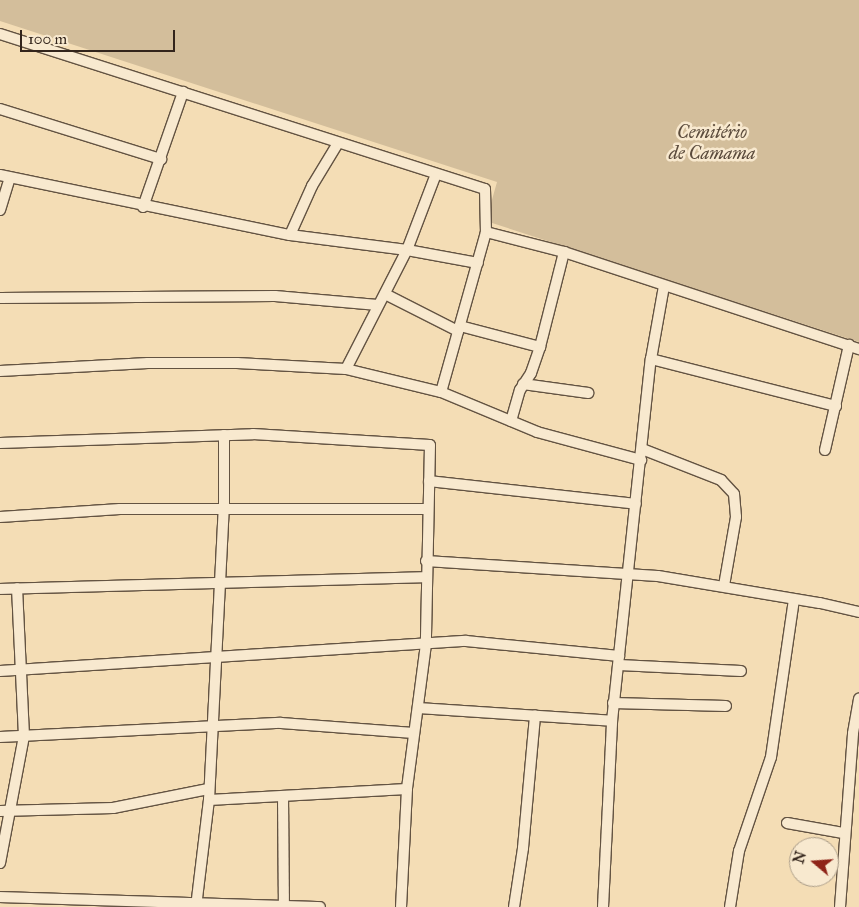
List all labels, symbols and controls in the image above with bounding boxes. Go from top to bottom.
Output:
scale bar [22,20,178,52]
text: 100 m [28,30,67,48]
park label: Cemitério de Camama [669,122,755,164]
north arrow [789,837,839,887]
text: N [790,849,810,866]

